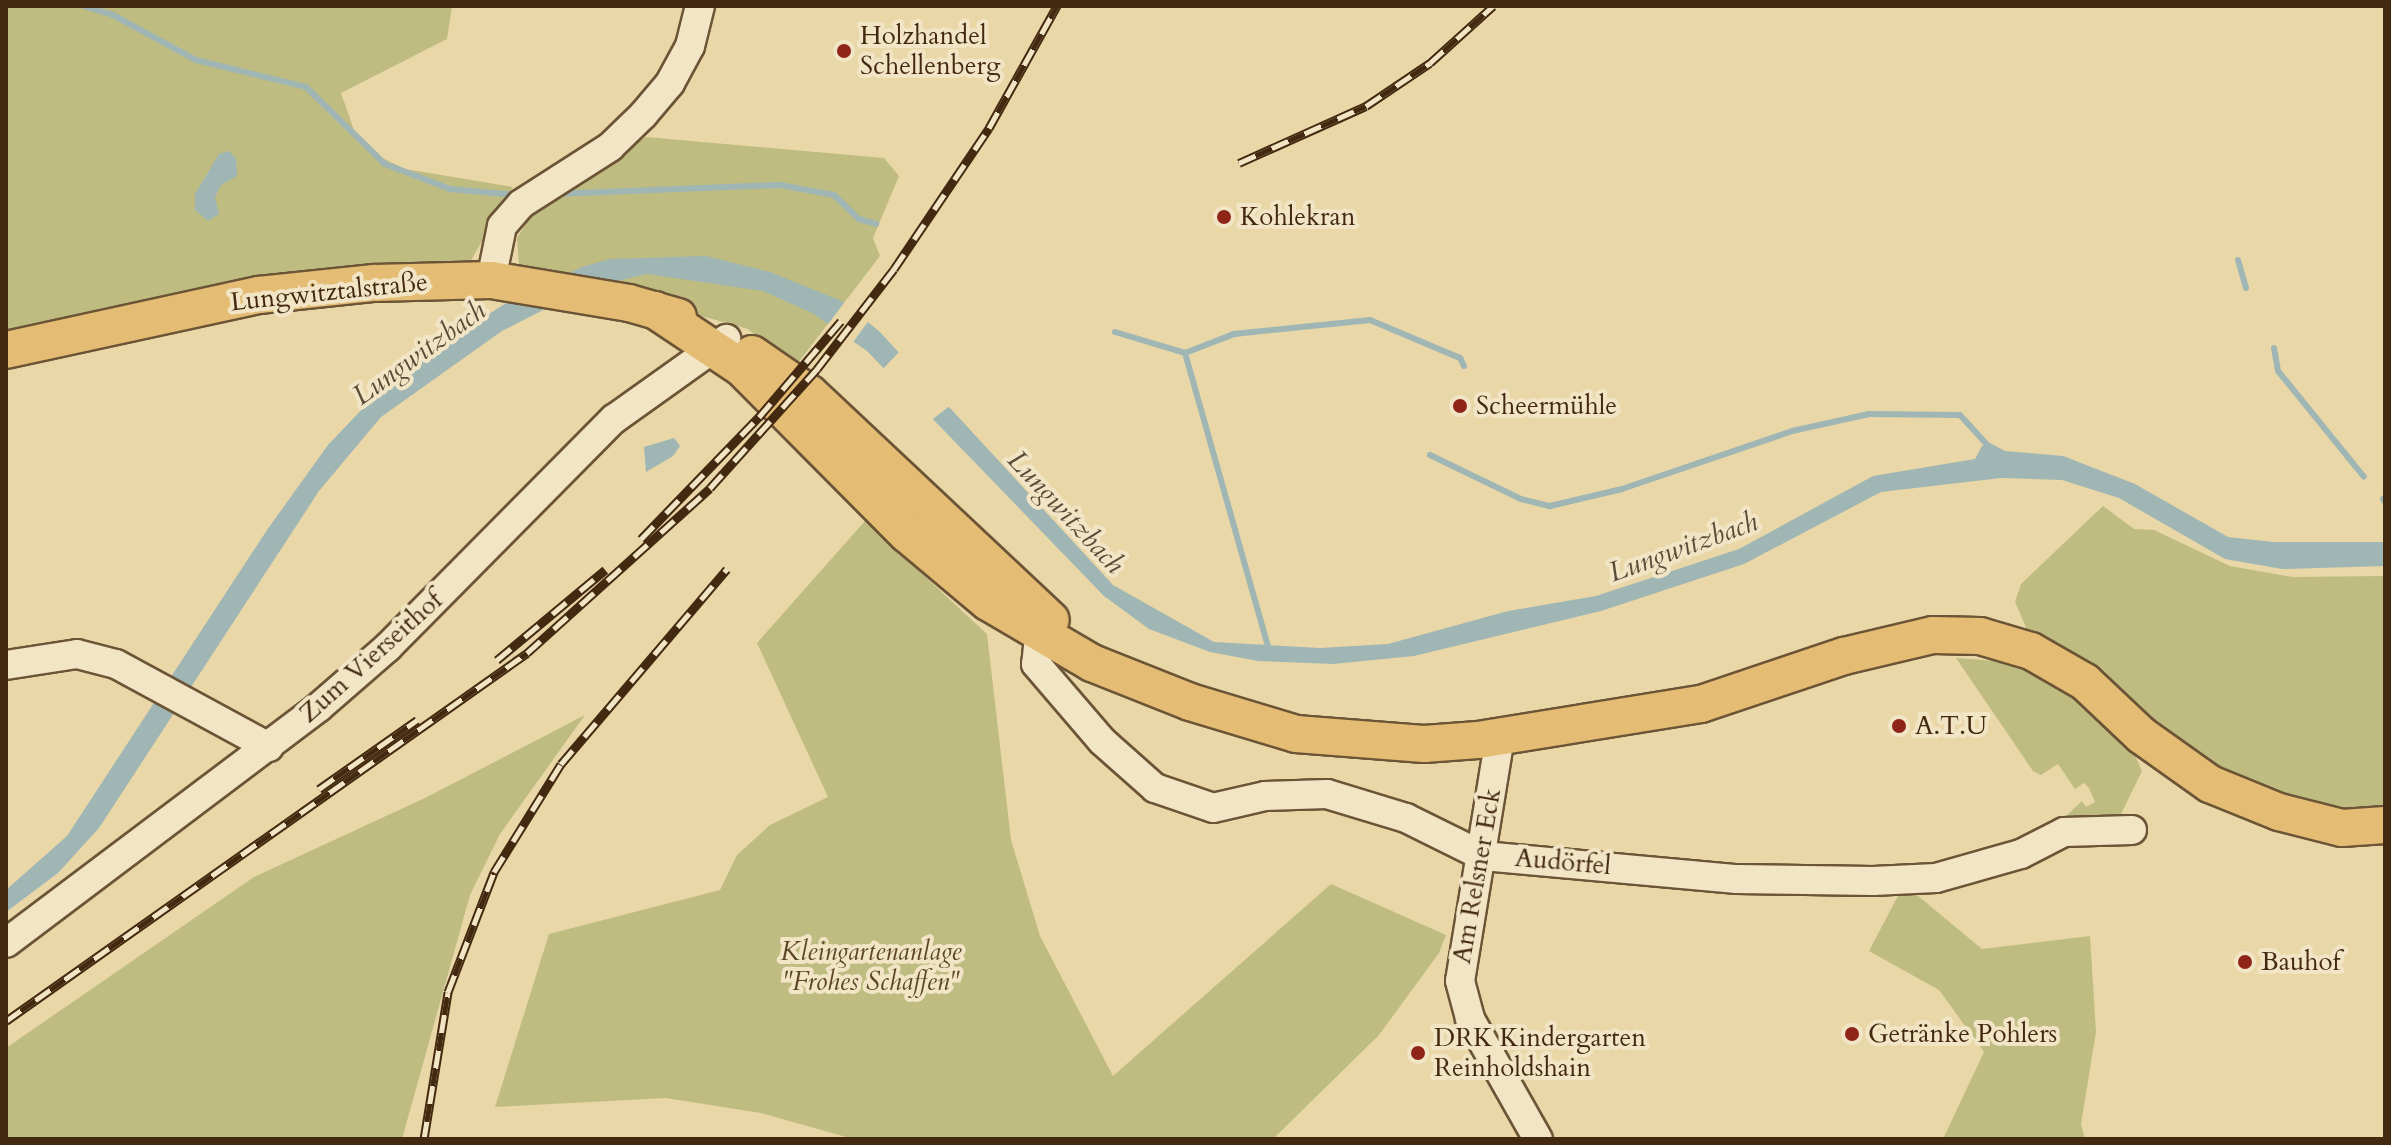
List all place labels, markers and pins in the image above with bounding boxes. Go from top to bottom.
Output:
place label: Holzhandel Schellenberg [860,20,1001,82]
marker: Holzhandel Schellenberg [835,42,853,60]
place label: Kohlekran [1240,201,1356,233]
marker: Kohlekran [1215,208,1233,226]
place label: Scheermühle [1476,390,1617,422]
marker: Scheermühle [1451,397,1469,415]
place label: A.T.U [1915,710,1987,742]
marker: A.T.U [1890,717,1908,735]
place label: Bauhof [2261,946,2340,978]
marker: Bauhof [2236,953,2254,971]
place label: Getränke Pohlers [1868,1018,2057,1050]
place label: DRK Kindergarten Reinholdshain [1434,1022,1646,1084]
marker: Getränke Pohlers [1843,1025,1861,1043]
marker: DRK Kindergarten Reinholdshain [1409,1044,1427,1062]

